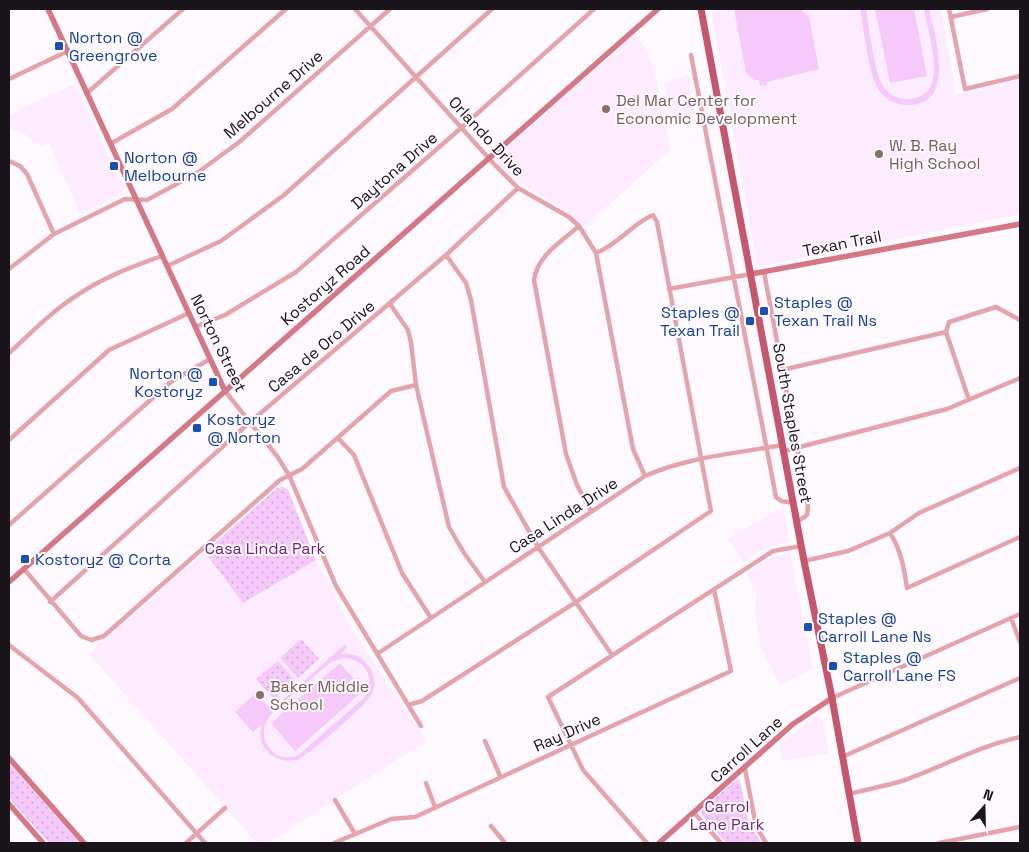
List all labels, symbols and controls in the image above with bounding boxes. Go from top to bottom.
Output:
place label: Norton @ Greengrove [69,27,157,66]
marker: Norton @ Greengrove [53,40,65,52]
street label: Melbourne Drive [219,45,327,143]
place label: Del Mar Center for Economic Development [616,90,797,129]
street label: Orlando Drive [444,92,529,181]
marker: Del Mar Center for Economic Development [600,103,612,115]
street label: Daytona Drive [347,127,442,214]
place label: W. B. Ray High School [889,135,980,174]
place label: Norton @ Melbourne [124,147,207,186]
marker: W. B. Ray High School [873,148,885,160]
marker: Norton @ Melbourne [108,160,120,172]
street label: Texan Trail [801,226,883,261]
street label: Kostoryz Road [276,241,375,330]
street label: Norton Street [186,291,251,396]
place label: Staples @ Texan Trail Ns [774,292,877,331]
street label: Casa de Oro Drive [263,295,379,397]
place label: Staples @ Texan Trail [660,302,740,341]
marker: Staples @ Texan Trail Ns [758,305,770,317]
marker: Staples @ Texan Trail [744,315,756,327]
street label: South Staples Street [768,341,817,505]
place label: Norton @ Kostoryz [129,363,203,402]
marker: Norton @ Kostoryz [207,376,219,388]
place label: Kostoryz @ Norton [207,409,281,448]
marker: Kostoryz @ Norton [191,422,203,434]
street label: Casa Linda Drive [505,472,622,558]
park label: Casa Linda Park [205,538,326,559]
place label: Kostoryz @ Corta [35,549,171,570]
marker: Kostoryz @ Corta [19,553,31,565]
place label: Staples @ Carroll Lane Ns [818,608,931,647]
marker: Staples @ Carroll Lane Ns [802,621,814,633]
place label: Staples @ Carroll Lane FS [843,647,956,686]
marker: Staples @ Carroll Lane FS [827,660,839,672]
place label: Baker Middle School [270,676,369,715]
marker: Baker Middle School [254,689,266,701]
street label: Ray Drive [530,708,604,757]
street label: Carroll Lane [706,711,787,787]
north arrow [959,782,1009,832]
text: N [981,785,996,805]
park label: Carrol Lane Park [690,796,765,835]

